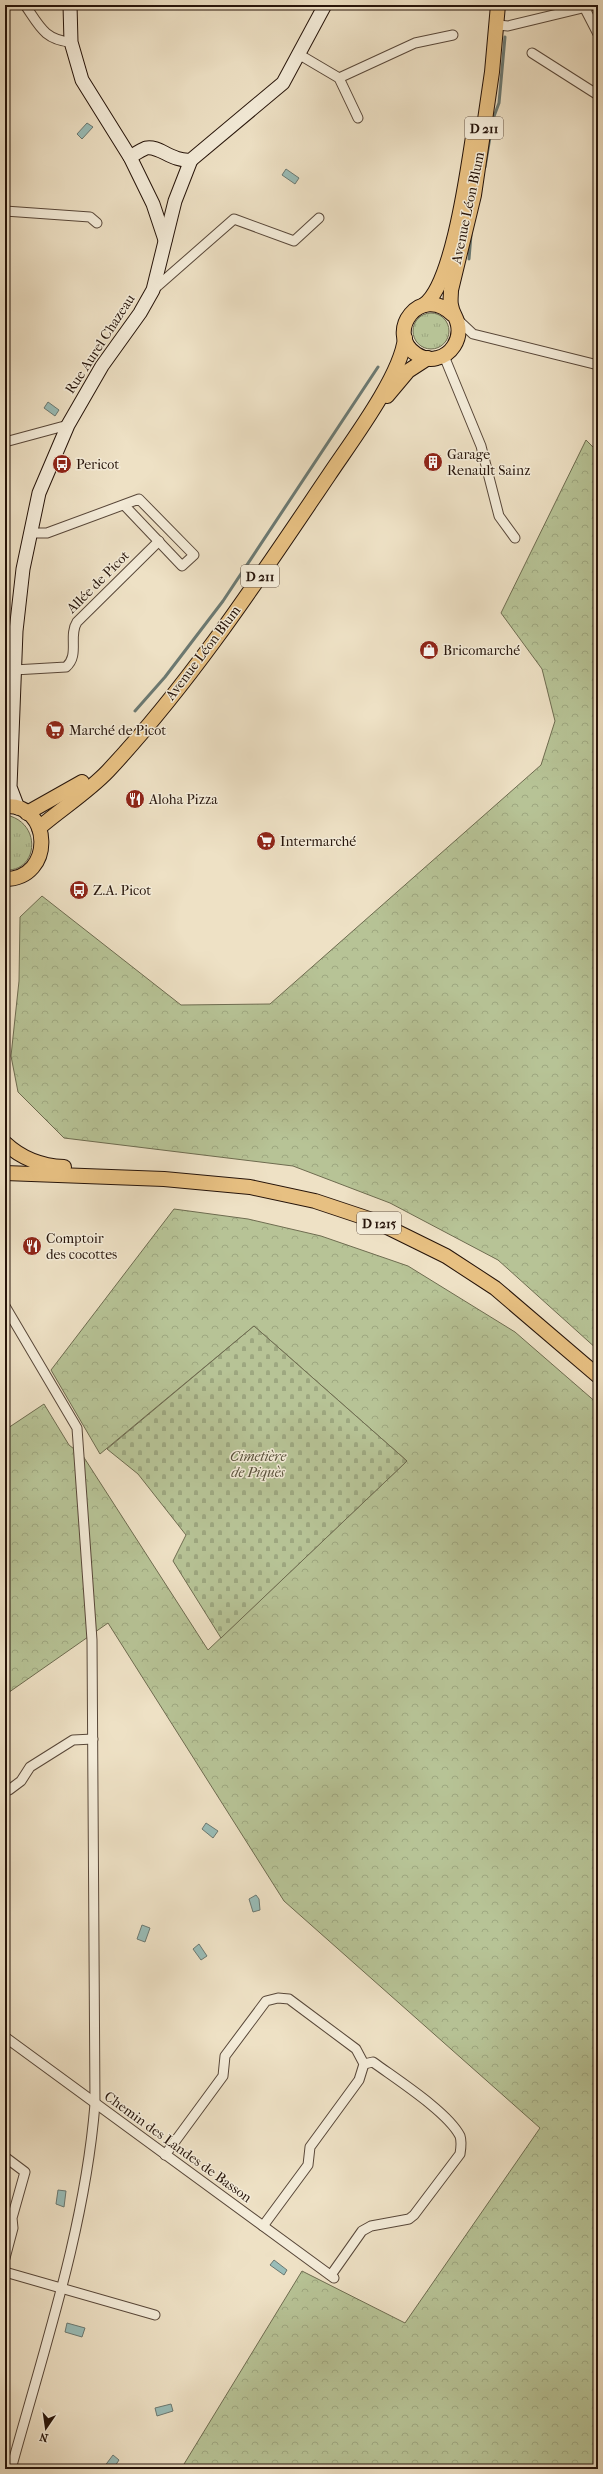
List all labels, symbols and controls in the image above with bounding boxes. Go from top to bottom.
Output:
road number: D 211 [465,117,503,139]
street label: Avenue Léon Blum [448,150,488,267]
street label: Rue Aurel Chazeau [61,291,139,397]
place label: Garage Renault Sainz [447,446,530,479]
building icon: Garage Renault Sainz [422,451,444,473]
bus stop icon: Pericot [51,453,73,475]
place label: Pericot [76,456,119,473]
street label: Allée de Picot [62,547,133,618]
road number: D 211 [241,565,279,587]
street label: Avenue Léon Blum [161,602,244,705]
shop icon: Bricomarché [418,639,440,661]
place label: Bricomarché [443,642,520,659]
supermarket icon: Marché de Picot [44,719,66,741]
place label: Marché de Picot [69,722,166,739]
restaurant icon: Aloha Pizza [124,788,146,810]
place label: Aloha Pizza [148,791,218,808]
supermarket icon: Intermarché [255,830,277,852]
place label: Intermarché [280,833,356,850]
bus stop icon: Z.A. Picot [68,879,90,901]
place label: Z.A. Picot [93,882,151,899]
road number: D 1215 [357,1212,401,1234]
place label: Comptoir des cocottes [46,1230,117,1263]
restaurant icon: Comptoir des cocottes [21,1235,43,1257]
park label: Cimetière de Piquès [230,1448,286,1481]
street label: Chemin des Landes de Basson [101,2088,255,2206]
north arrow [26,2408,66,2448]
text: N [38,2430,49,2445]

